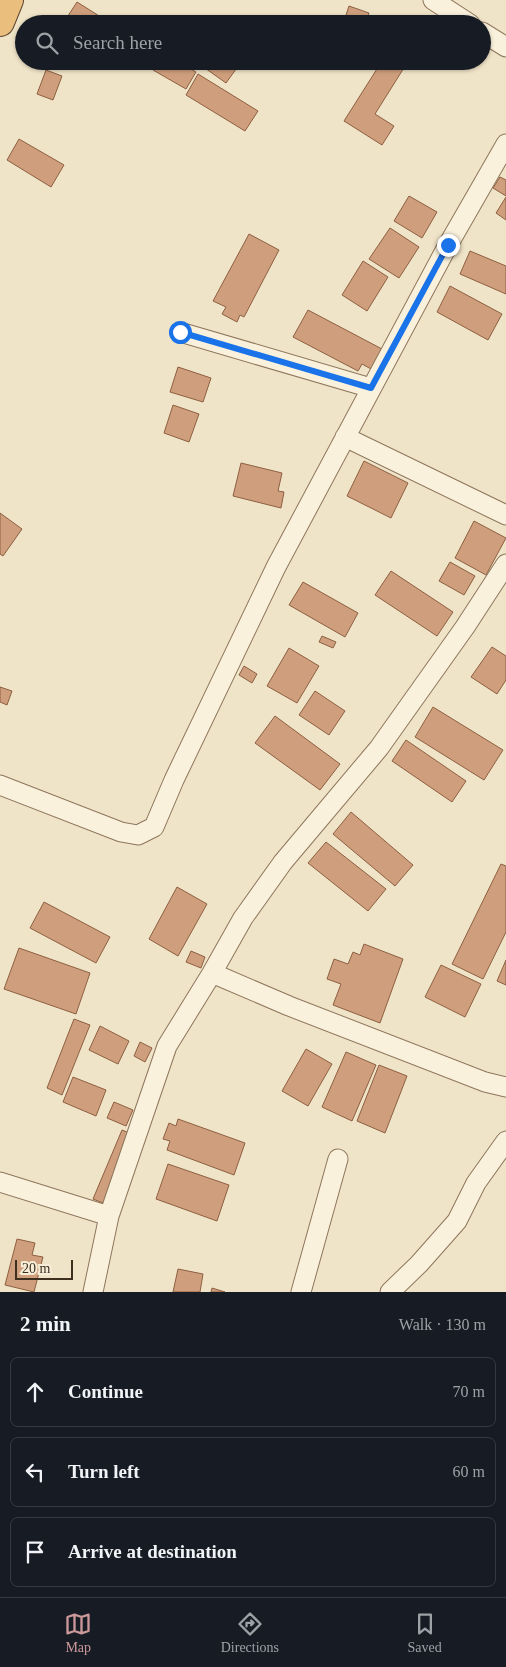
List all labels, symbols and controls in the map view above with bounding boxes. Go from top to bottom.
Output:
search box [15,15,491,70]
icon: search [33,29,61,57]
text: Search here [73,32,162,53]
route end [437,234,460,257]
route start [169,321,192,344]
scale bar [15,1257,72,1280]
text: 20 m [22,1261,50,1276]
text: 2 min [20,1312,71,1336]
text: Walk · 130 m [399,1316,486,1333]
icon: ahead [21,1378,49,1406]
text: Continue [68,1381,143,1402]
text: 70 m [453,1383,485,1400]
icon: left [21,1458,49,1486]
text: Turn left [68,1461,140,1482]
text: 60 m [453,1463,485,1480]
icon: arrive [21,1538,49,1566]
text: Arrive at destination [68,1541,237,1562]
tab: Map [64,1610,92,1656]
tab: Directions [221,1610,279,1656]
tab: Saved [408,1610,442,1656]

